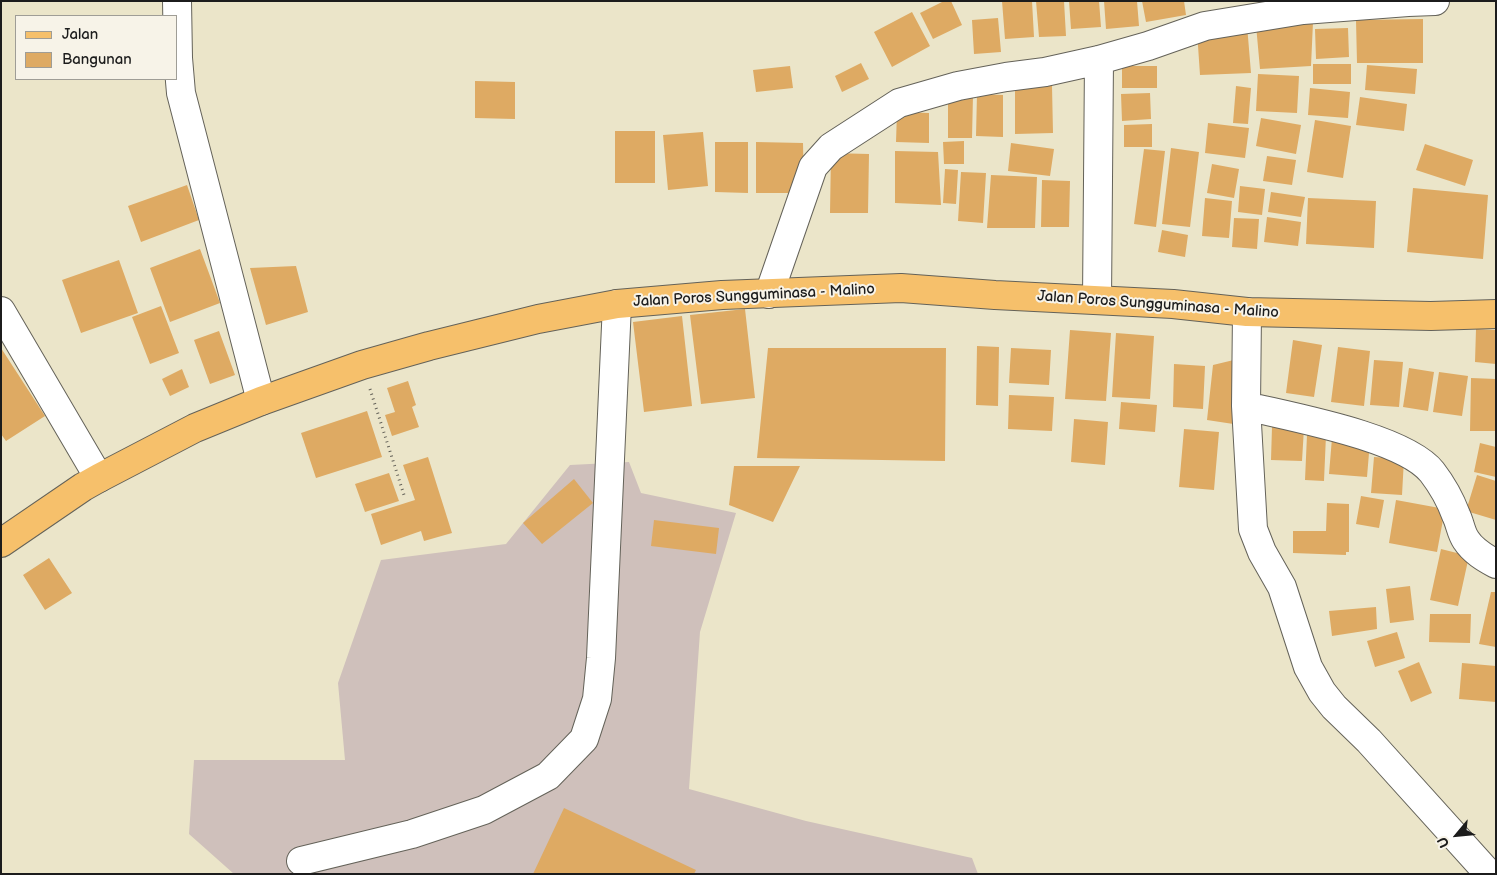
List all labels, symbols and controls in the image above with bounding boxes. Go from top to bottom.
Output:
legend [15,15,178,80]
text: Jalan [62,25,98,44]
text: Bangunan [62,50,132,69]
street label: Jalan Poros Sungguminasa - Malino [633,281,875,311]
street label: Jalan Poros Sungguminasa - Malino [1037,288,1279,322]
north arrow [1432,810,1482,860]
text: U [1433,834,1453,851]

